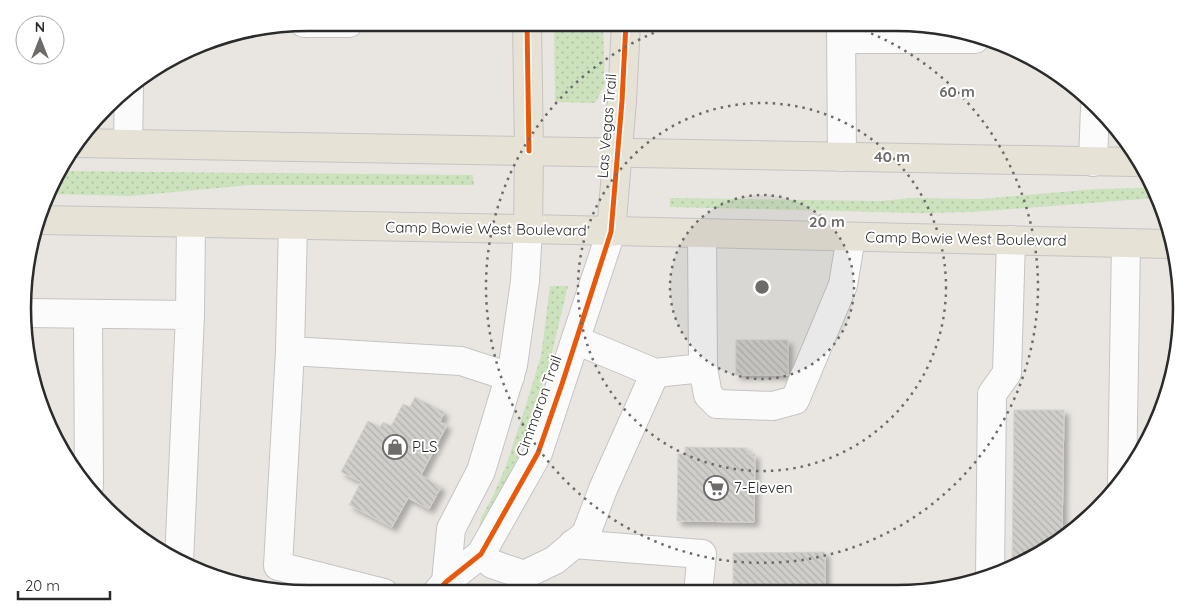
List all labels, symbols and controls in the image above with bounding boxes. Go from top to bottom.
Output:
north arrow [15,15,65,65]
text: N [35,18,45,36]
street label: Las Vegas Trail [592,73,621,179]
text: 60 m [939,82,975,101]
text: 40 m [874,147,910,166]
text: 20 m [809,212,845,231]
street label: Camp Bowie West Boulevard [385,217,587,240]
street label: Camp Bowie West Boulevard [865,227,1067,250]
centre of rings [753,278,771,296]
street label: Cimmaron Trail [511,353,566,459]
shop icon: PLS [382,434,408,460]
place label: PLS [412,437,437,456]
supermarket icon: 7-Eleven [703,475,729,501]
place label: 7-Eleven [734,478,793,497]
scale bar [18,568,110,600]
text: 20 m [25,576,60,595]

